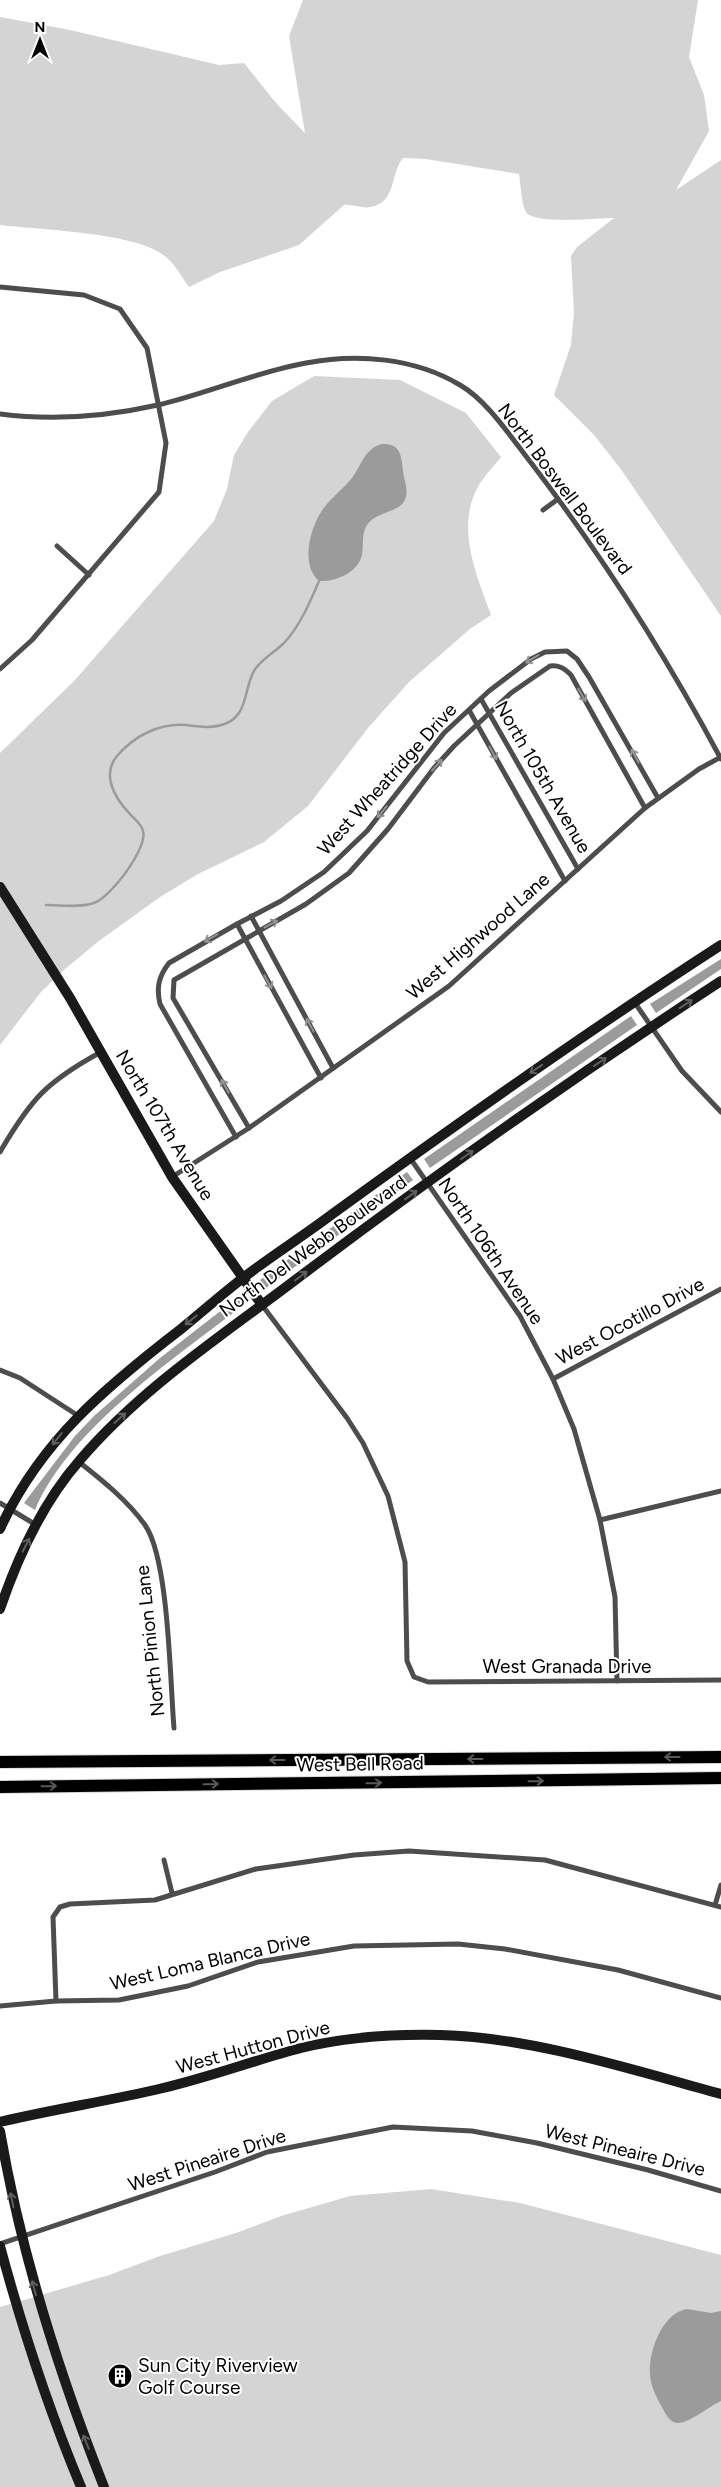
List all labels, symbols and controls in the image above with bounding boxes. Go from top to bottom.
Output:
north arrow [15,15,65,65]
text: N [35,19,45,36]
street label: North Boswell Boulevard [493,399,637,579]
one-way arrow [525,655,539,665]
one-way arrow [577,687,587,702]
street label: North 105th Avenue [490,697,596,857]
street label: West Wheatridge Drive [313,698,461,860]
one-way arrow [488,745,498,760]
one-way arrow [630,748,640,763]
one-way arrow [431,758,442,771]
one-way arrow [377,805,388,818]
street label: West Highwood Lane [402,868,554,1004]
one-way arrow [263,918,278,928]
one-way arrow [205,934,219,944]
one-way arrow [263,974,273,989]
one-way arrow [679,999,693,1009]
one-way arrow [305,1018,315,1033]
street label: North 107th Avenue [111,1046,219,1204]
one-way arrow [593,1057,607,1067]
one-way arrow [529,1064,543,1074]
one-way arrow [219,1079,229,1093]
one-way arrow [459,1150,473,1160]
street label: North Del Webb Boulevard [215,1170,411,1322]
street label: North 106th Avenue [433,1173,549,1329]
one-way arrow [404,1189,417,1200]
one-way arrow [294,1270,307,1281]
street label: West Ocotillo Drive [552,1272,708,1370]
one-way arrow [185,1315,198,1326]
one-way arrow [113,1412,126,1424]
one-way arrow [52,1433,63,1446]
one-way arrow [22,1538,31,1553]
street label: North Pinion Lane [131,1564,169,1718]
street label: West Granada Drive [483,1655,651,1678]
street label: West Bell Road [296,1751,424,1777]
one-way arrow [665,1753,681,1762]
one-way arrow [467,1754,484,1764]
one-way arrow [270,1755,286,1765]
one-way arrow [528,1776,544,1785]
one-way arrow [365,1778,381,1787]
one-way arrow [203,1780,219,1789]
one-way arrow [40,1782,56,1791]
street label: West Loma Blanca Drive [108,1927,312,1995]
street label: West Hutton Drive [174,2015,332,2079]
street label: West Pineaire Drive [542,2119,708,2181]
street label: West Pineaire Drive [125,2124,289,2196]
one-way arrow [7,2193,17,2209]
one-way arrow [29,2280,39,2296]
place label: Sun City Riverview Golf Course [138,2354,298,2399]
building icon: Sun City Riverview Golf Course [107,2363,133,2389]
one-way arrow [80,2435,90,2450]

